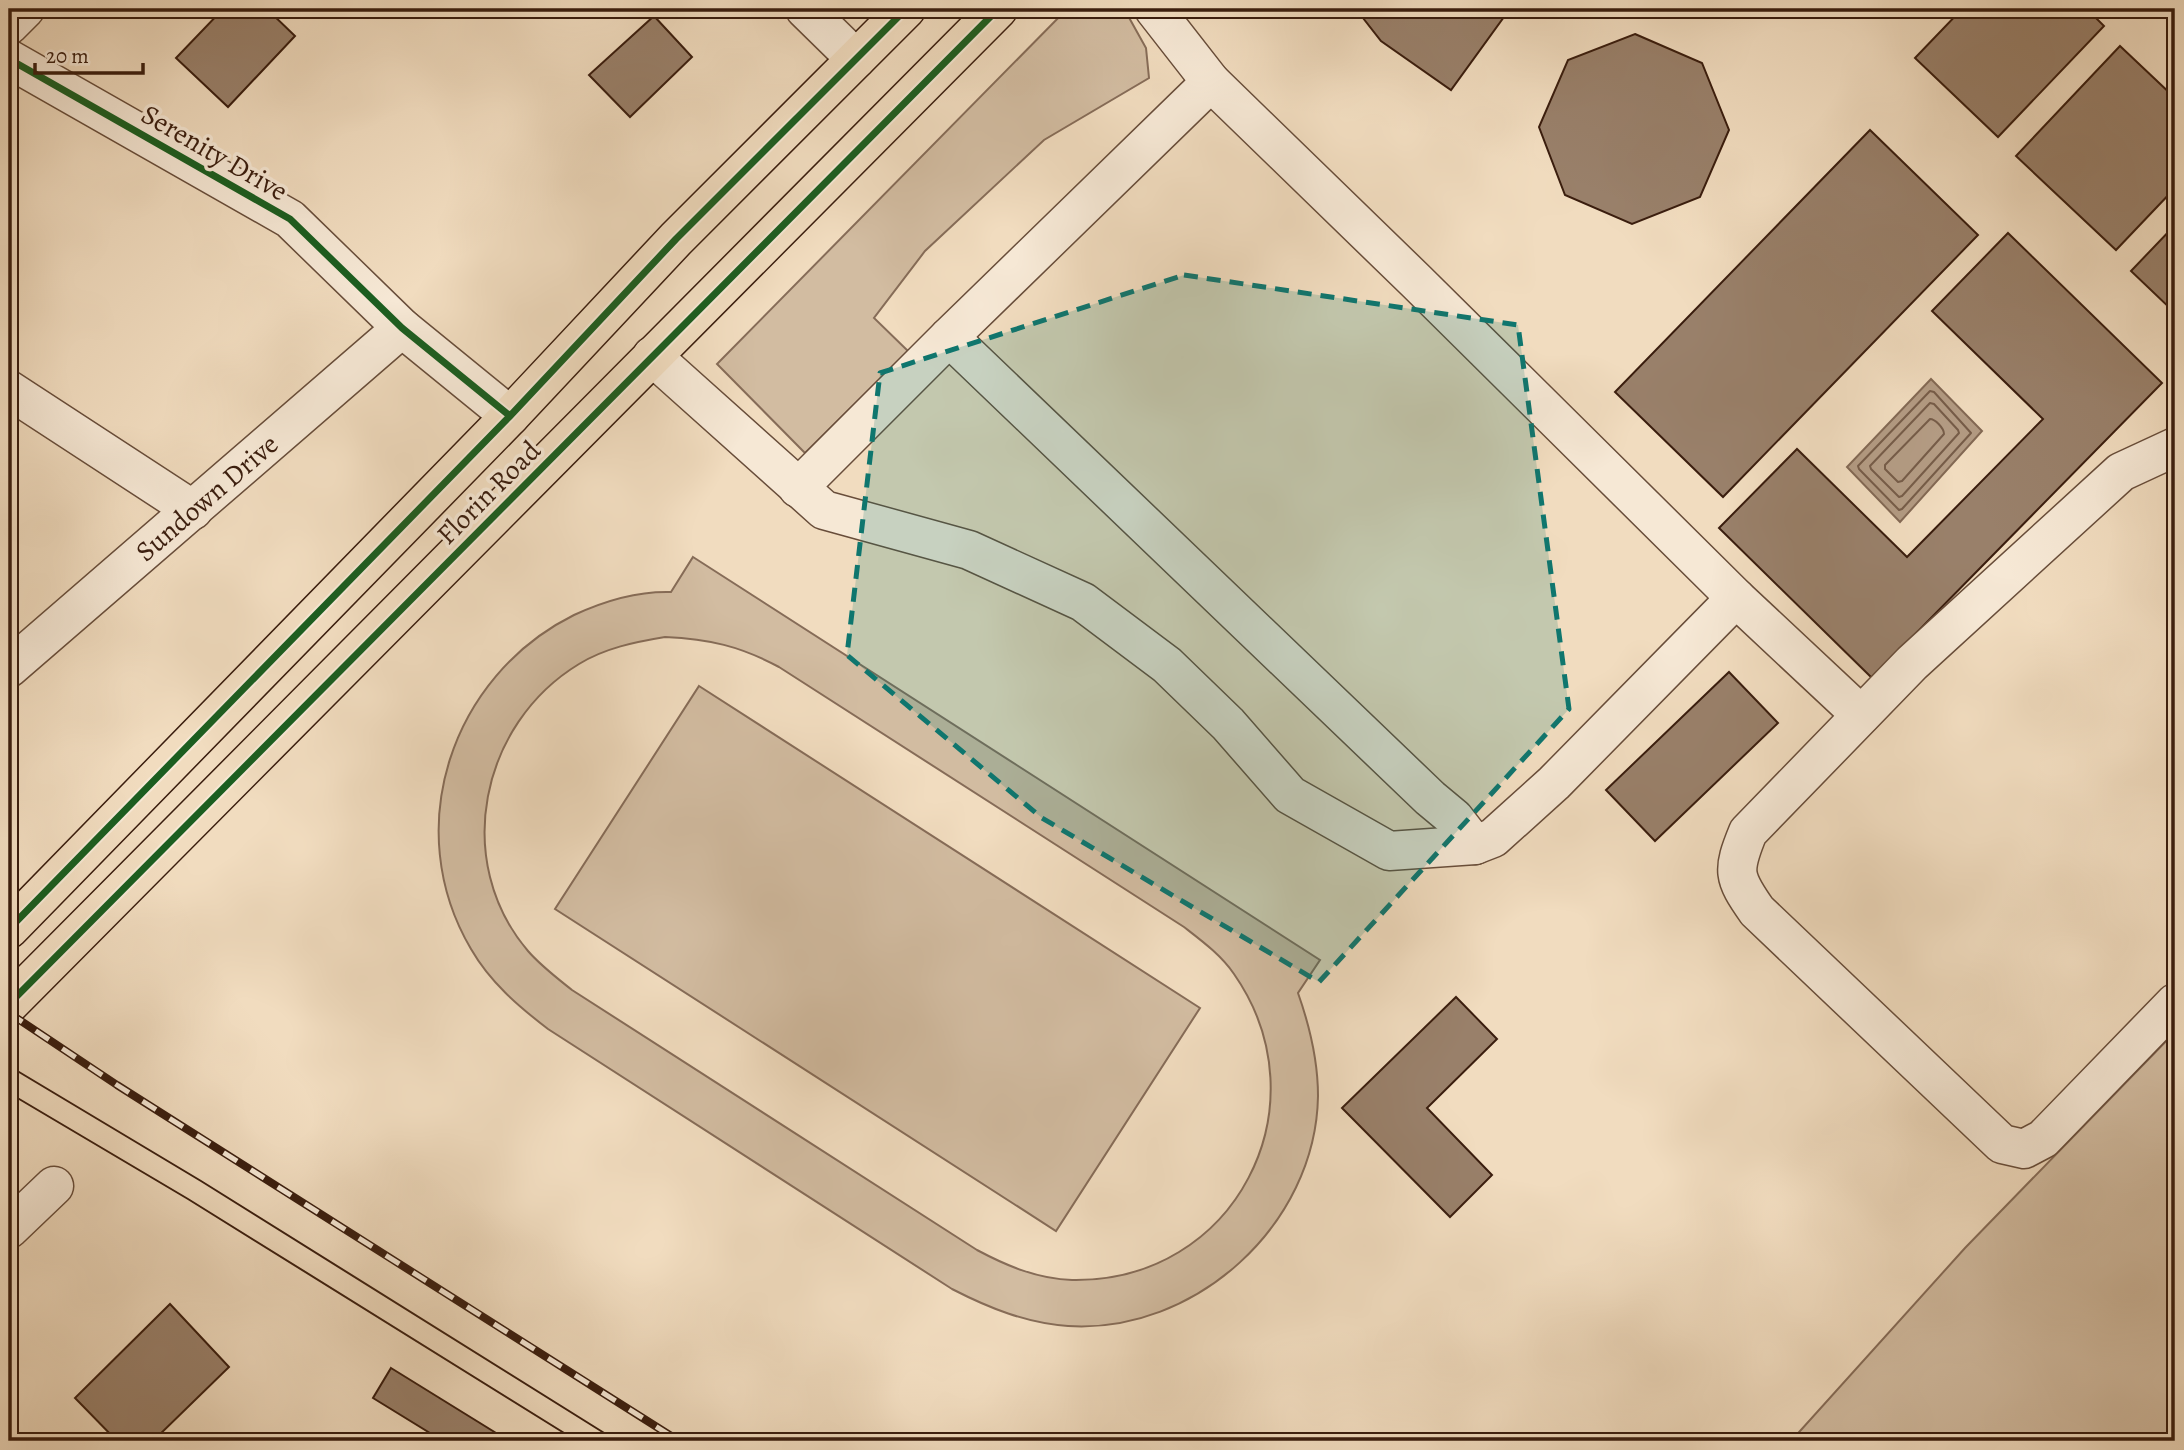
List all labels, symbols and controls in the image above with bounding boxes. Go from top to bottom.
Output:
scale bar [35,32,144,76]
text: 20 m [46,42,89,70]
street label: Serenity Drive [134,96,295,210]
street label: Sundown Drive [128,426,287,570]
street label: Florin Road [428,432,550,553]

